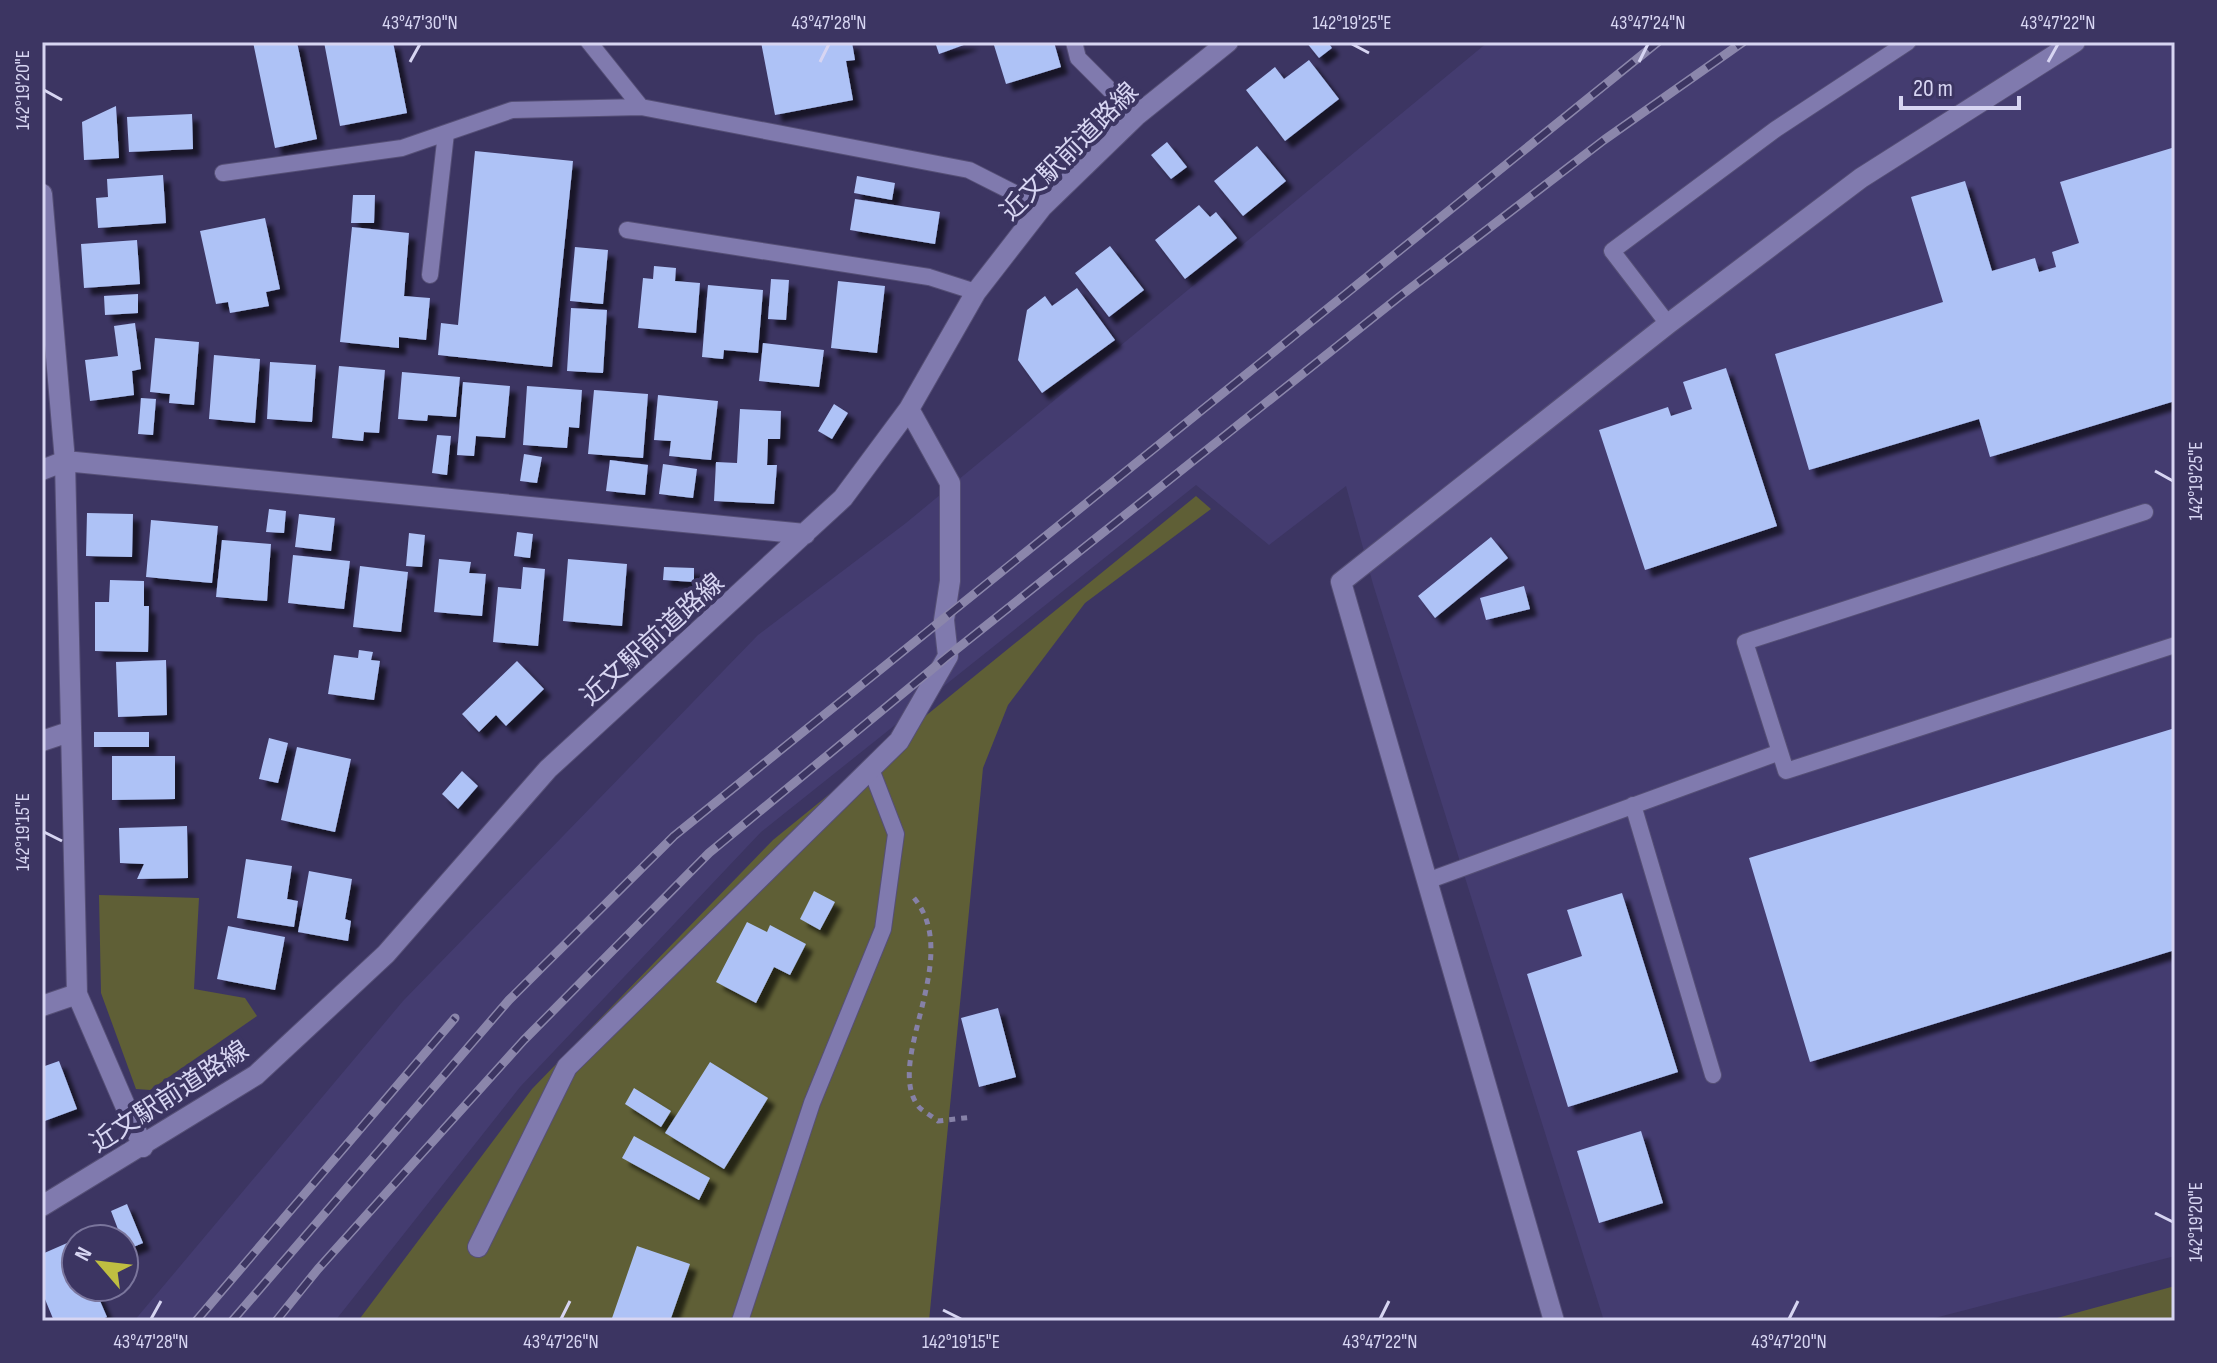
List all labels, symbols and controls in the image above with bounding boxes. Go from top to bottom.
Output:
text: 43°47'30"N [382,11,458,35]
text: 43°47'28"N [791,11,867,35]
text: 142°19'25"E [1313,11,1392,35]
text: 43°47'24"N [1611,11,1685,35]
text: 43°47'22"N [2021,11,2095,35]
text: 142°19'20"E [11,50,35,130]
scale bar [1901,60,2019,110]
text: 20 m [1913,74,1953,103]
street label: 近文駅前道路線 [995,77,1145,227]
text: 142°19'25"E [2184,442,2208,521]
street label: 近文駅前道路線 [575,568,731,713]
text: 142°19'15"E [11,793,35,871]
street label: 近文駅前道路線 [85,1035,255,1160]
text: 142°19'20"E [2184,1182,2208,1262]
north arrow [60,1223,140,1303]
text: N [69,1243,98,1266]
text: 43°47'28"N [113,1330,189,1354]
text: 43°47'26"N [523,1330,599,1354]
text: 142°19'15"E [922,1330,1000,1354]
text: 43°47'22"N [1343,1330,1417,1354]
text: 43°47'20"N [1751,1330,1827,1354]

